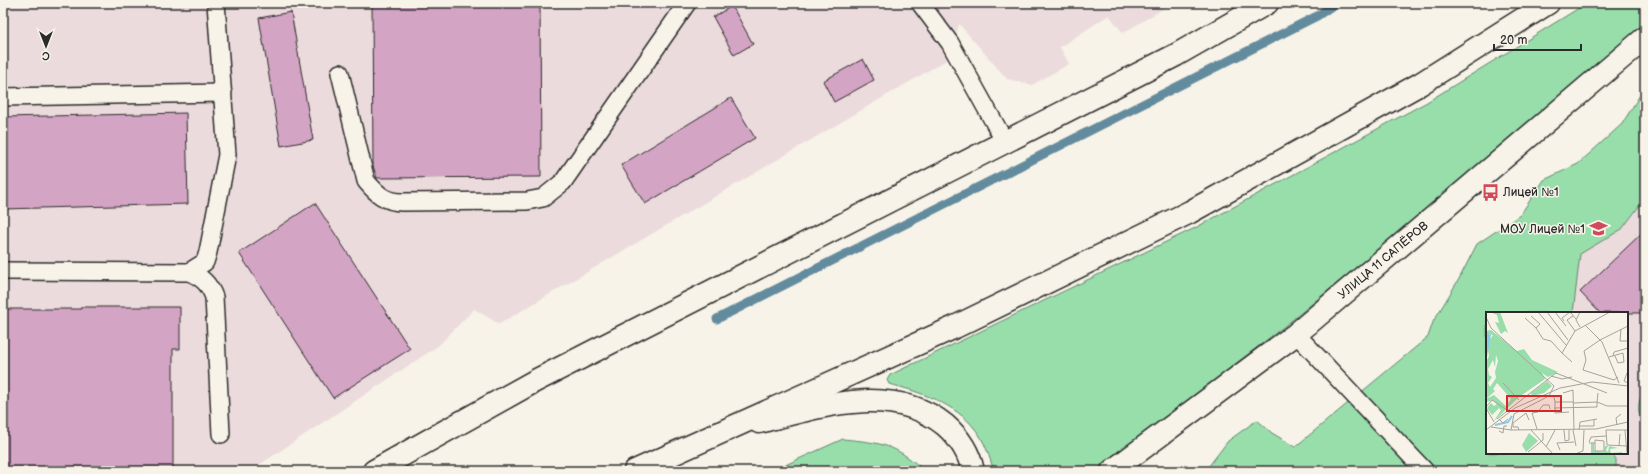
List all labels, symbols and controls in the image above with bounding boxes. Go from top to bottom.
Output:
north arrow [26,26,66,66]
scale bar [1494,26,1581,52]
text: 20 m [1500,33,1527,48]
text: С [42,49,50,62]
bus stop icon: Лицей №1 [1480,182,1500,202]
place label: Лицей №1 [1502,185,1559,200]
street label: УЛИЦА 11 САПЁРОВ [1335,217,1432,302]
school or university icon: МОУ Лицей №1 [1588,219,1608,239]
place label: МОУ Лицей №1 [1500,222,1585,237]
inset map [1486,312,1628,454]

